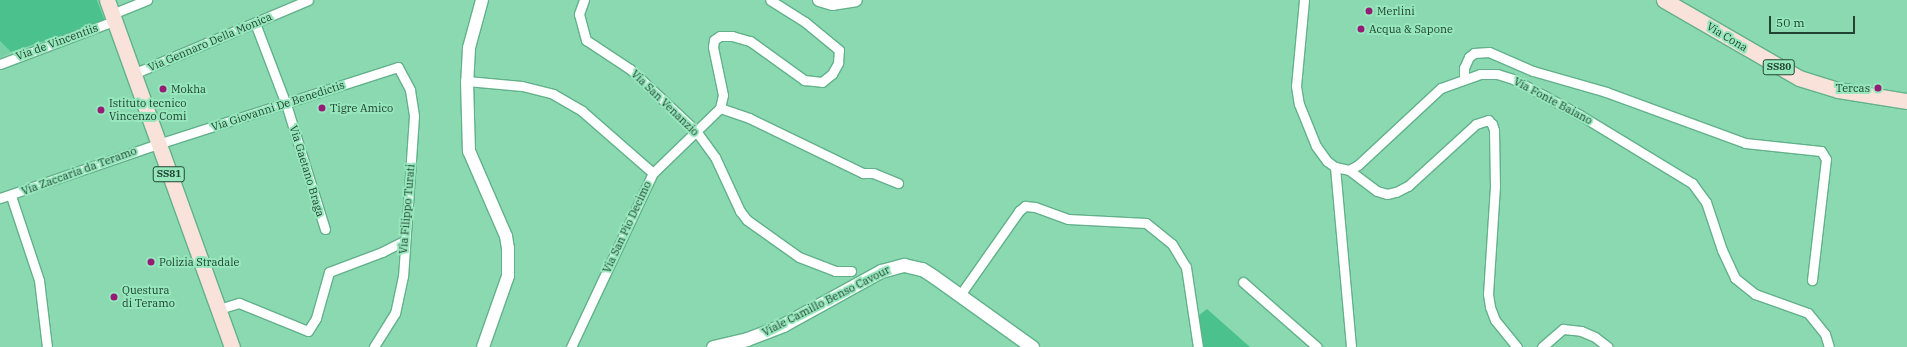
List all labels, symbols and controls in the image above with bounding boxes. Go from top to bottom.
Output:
place label: Merlini [1377,4,1415,18]
marker: Merlini [1364,6,1374,16]
scale bar [1771,8,1857,34]
street label: Via Gennaro Della Monica [146,10,274,74]
text: 50 m [1776,15,1805,30]
street label: Via Cona [1704,20,1750,54]
street label: Via de Vincentiis [14,21,100,63]
place label: Acqua & Sapone [1369,22,1453,36]
marker: Acqua & Sapone [1356,24,1366,34]
road number: SS80 [1762,59,1796,75]
street label: Via San Venanzio [628,67,702,139]
street label: Via Fonte Baiano [1511,75,1595,127]
street label: Via Giovanni De Benedictis [210,78,346,134]
place label: Tercas [1836,81,1870,95]
place label: Mokha [171,82,206,96]
marker: Tercas [1873,83,1883,93]
marker: Mokha [158,84,168,94]
place label: Istituto tecnico Vincenzo Comi [109,97,186,123]
place label: Tigre Amico [330,101,393,115]
marker: Tigre Amico [317,103,327,113]
marker: Istituto tecnico Vincenzo Comi [96,105,106,115]
street label: Via Gaetano Braga [287,124,327,218]
street label: Via Zaccaria da Teramo [20,144,138,198]
street label: Via Filippo Turati [396,164,418,254]
road number: SS81 [152,166,186,182]
street label: Via San Pio Decimo [600,179,654,275]
place label: Polizia Stradale [159,255,239,269]
marker: Polizia Stradale [146,257,156,267]
street label: Viale Camillo Benso Cavour [760,263,892,339]
place label: Questura di Teramo [122,284,175,310]
marker: Questura di Teramo [109,292,119,302]

